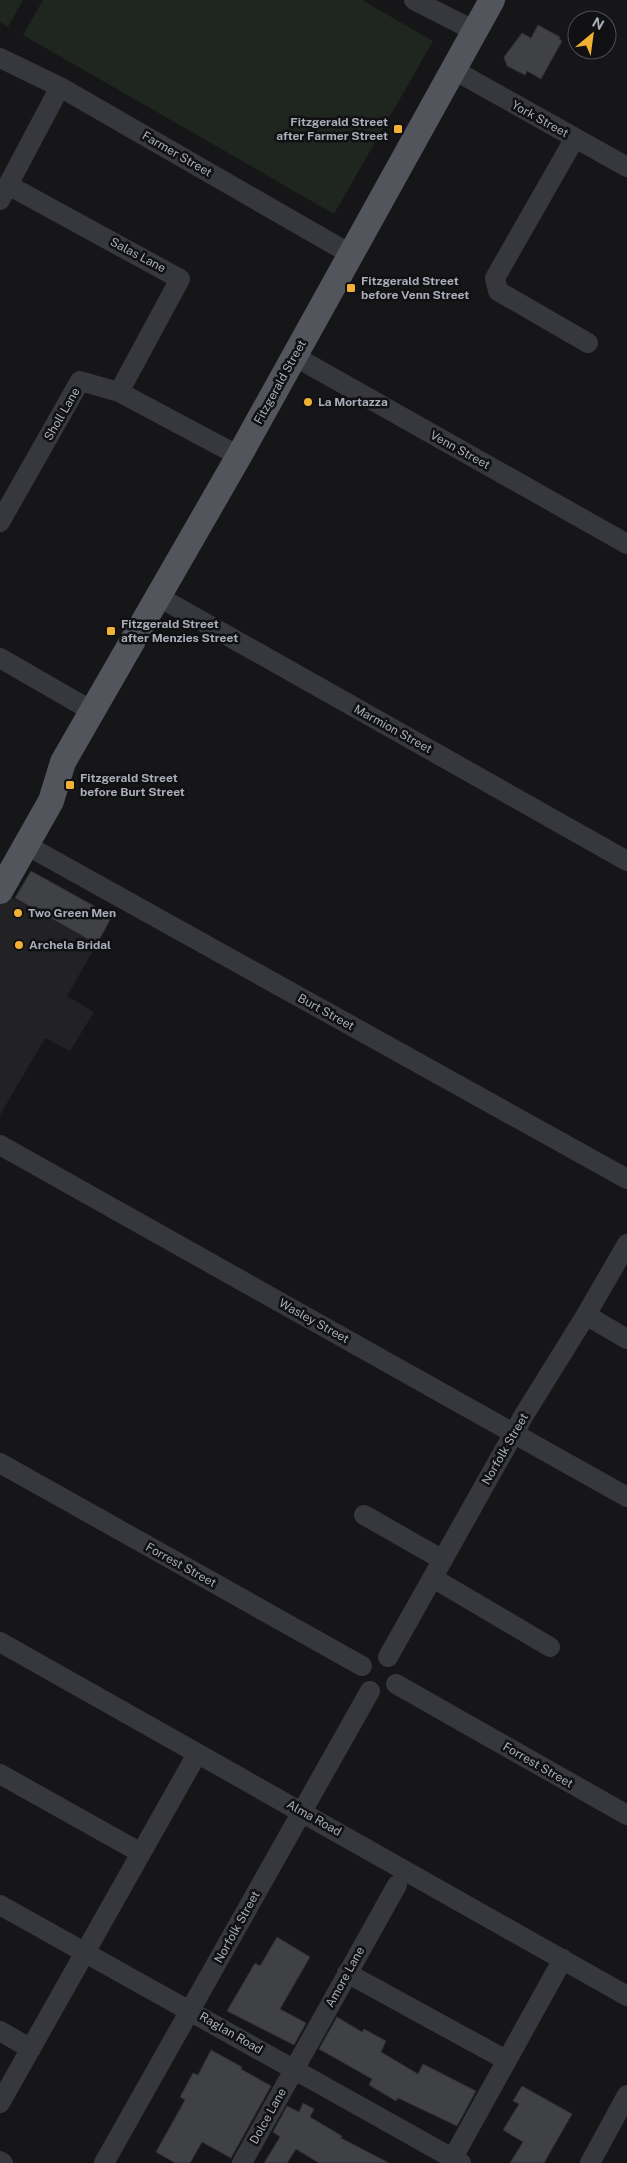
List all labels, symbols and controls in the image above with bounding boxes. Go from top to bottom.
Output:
north arrow [567,10,617,60]
text: N [590,14,607,33]
street label: York Street [509,98,571,140]
place label: Fitzgerald Street after Farmer Street [276,115,388,143]
marker: Fitzgerald Street after Farmer Street [392,123,404,135]
street label: Farmer Street [140,128,215,180]
street label: Salas Lane [108,235,168,276]
place label: Fitzgerald Street before Venn Street [361,274,469,302]
marker: Fitzgerald Street before Venn Street [345,282,357,294]
street label: Fitzgerald Street [251,337,309,427]
street label: Sholl Lane [41,385,83,443]
place label: La Mortazza [318,395,388,409]
marker: La Mortazza [302,396,314,408]
street label: Venn Street [428,428,493,472]
place label: Fitzgerald Street after Menzies Street [121,617,238,645]
marker: Fitzgerald Street after Menzies Street [105,625,117,637]
street label: Marmion Street [352,702,435,756]
place label: Fitzgerald Street before Burt Street [80,771,185,799]
marker: Fitzgerald Street before Burt Street [64,779,76,791]
place label: Two Green Men [28,906,116,920]
marker: Two Green Men [12,907,24,919]
place label: Archela Bridal [29,938,111,952]
marker: Archela Bridal [13,939,25,951]
street label: Burt Street [295,991,357,1033]
street label: Wasley Street [277,1296,352,1346]
street label: Norfolk Street [479,1410,531,1487]
street label: Forrest Street [143,1540,219,1590]
street label: Forrest Street [501,1739,576,1791]
street label: Alma Road [284,1797,344,1839]
street label: Norfolk Street [211,1888,263,1966]
street label: Amore Lane [323,1944,367,2010]
street label: Raglan Road [197,2009,265,2057]
street label: Dolce Lane [247,2085,289,2146]

